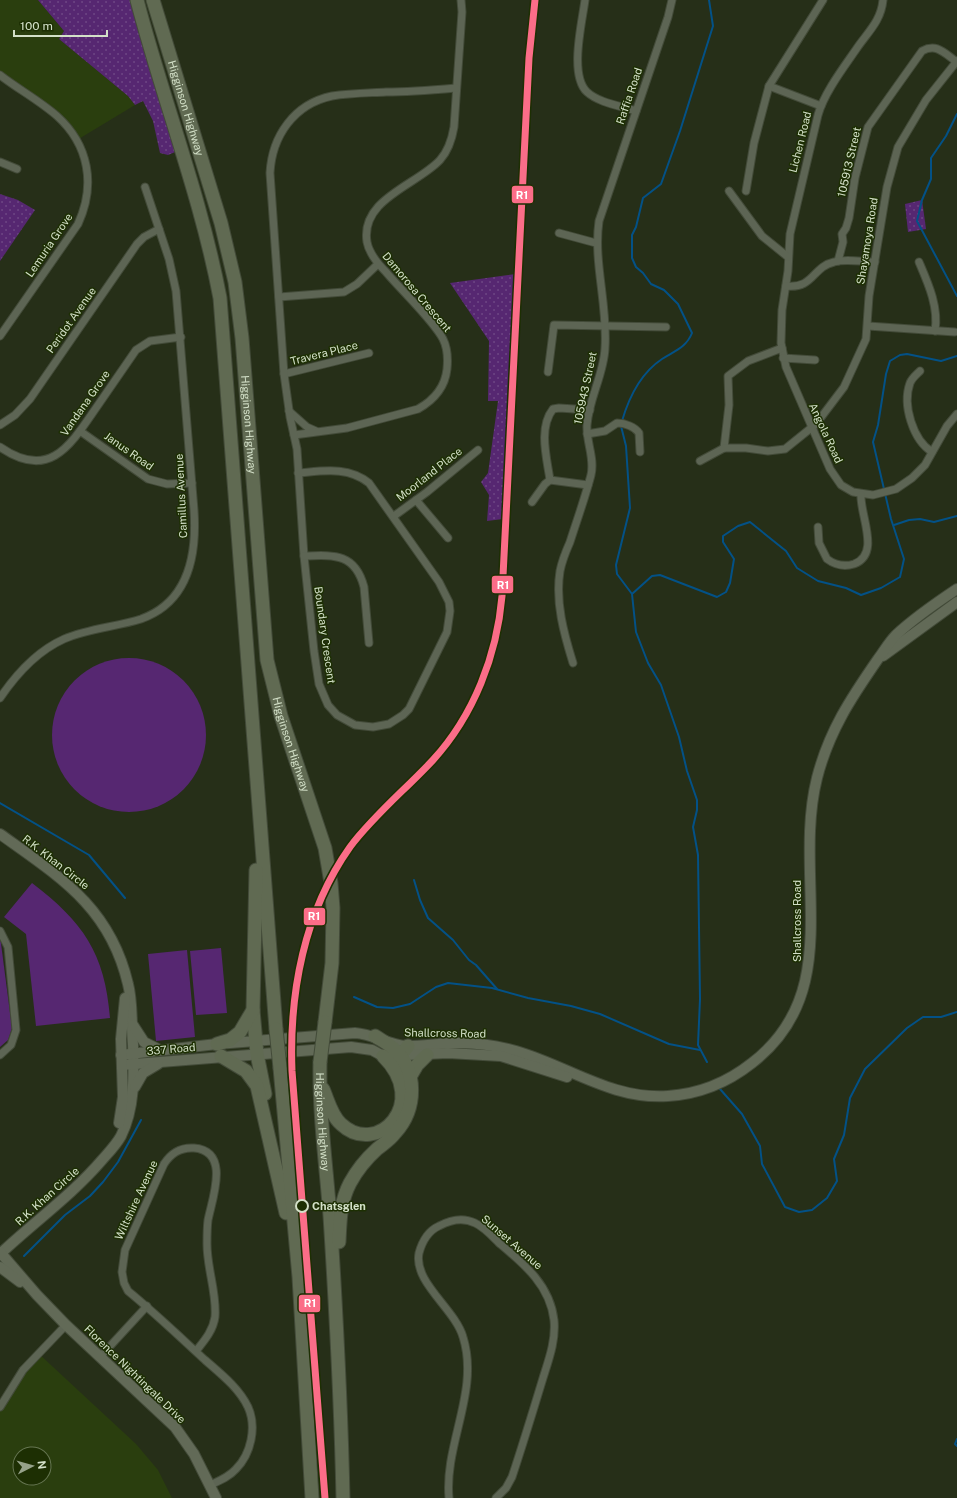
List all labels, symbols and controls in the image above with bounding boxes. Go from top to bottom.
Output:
scale bar [14,12,107,38]
text: 100 m [20,19,53,33]
street label: Higginson Highway [166,59,206,157]
street label: Raffia Road [614,66,644,126]
street label: Lichen Road [787,110,813,174]
street label: 105913 Street [835,126,863,198]
line badge: R1 [511,185,534,204]
text: R1 [516,189,528,201]
street label: Shayamoya Road [854,197,880,285]
street label: Lemuria Grove [23,211,75,279]
street label: Damorosa Crescent [380,250,454,334]
street label: Peridot Avenue [44,285,98,355]
street label: Travera Place [289,339,359,367]
street label: 105943 Street [571,351,599,425]
street label: Vandana Grove [58,368,112,438]
street label: Higginson Highway [239,375,259,475]
street label: Angola Road [807,401,845,465]
street label: Janus Road [102,430,156,472]
street label: Moorland Place [394,445,464,503]
street label: Camillus Avenue [173,453,189,539]
line badge: R1 [491,575,514,594]
text: R1 [497,579,509,591]
street label: Boundary Crescent [312,586,338,684]
street label: Higginson Highway [270,696,312,794]
street label: R.K. Khan Circle [20,832,92,892]
street label: Shallcross Road [791,880,803,962]
line badge: R1 [303,907,326,926]
text: R1 [308,910,320,922]
street label: Shallcross Road [404,1026,486,1040]
street label: 337 Road [146,1041,196,1057]
street label: Higginson Highway [314,1072,332,1172]
street label: Wiltshire Avenue [112,1159,160,1241]
street label: R.K. Khan Circle [13,1164,81,1228]
marker: Chatsglen [295,1199,309,1213]
place label: Chatsglen [312,1200,366,1212]
street label: Sunset Avenue [479,1212,545,1272]
line badge: R1 [298,1294,321,1313]
text: R1 [304,1297,316,1309]
street label: Florence Nightingale Drive [82,1323,188,1425]
north arrow [12,1446,52,1486]
text: N [36,1460,48,1470]

